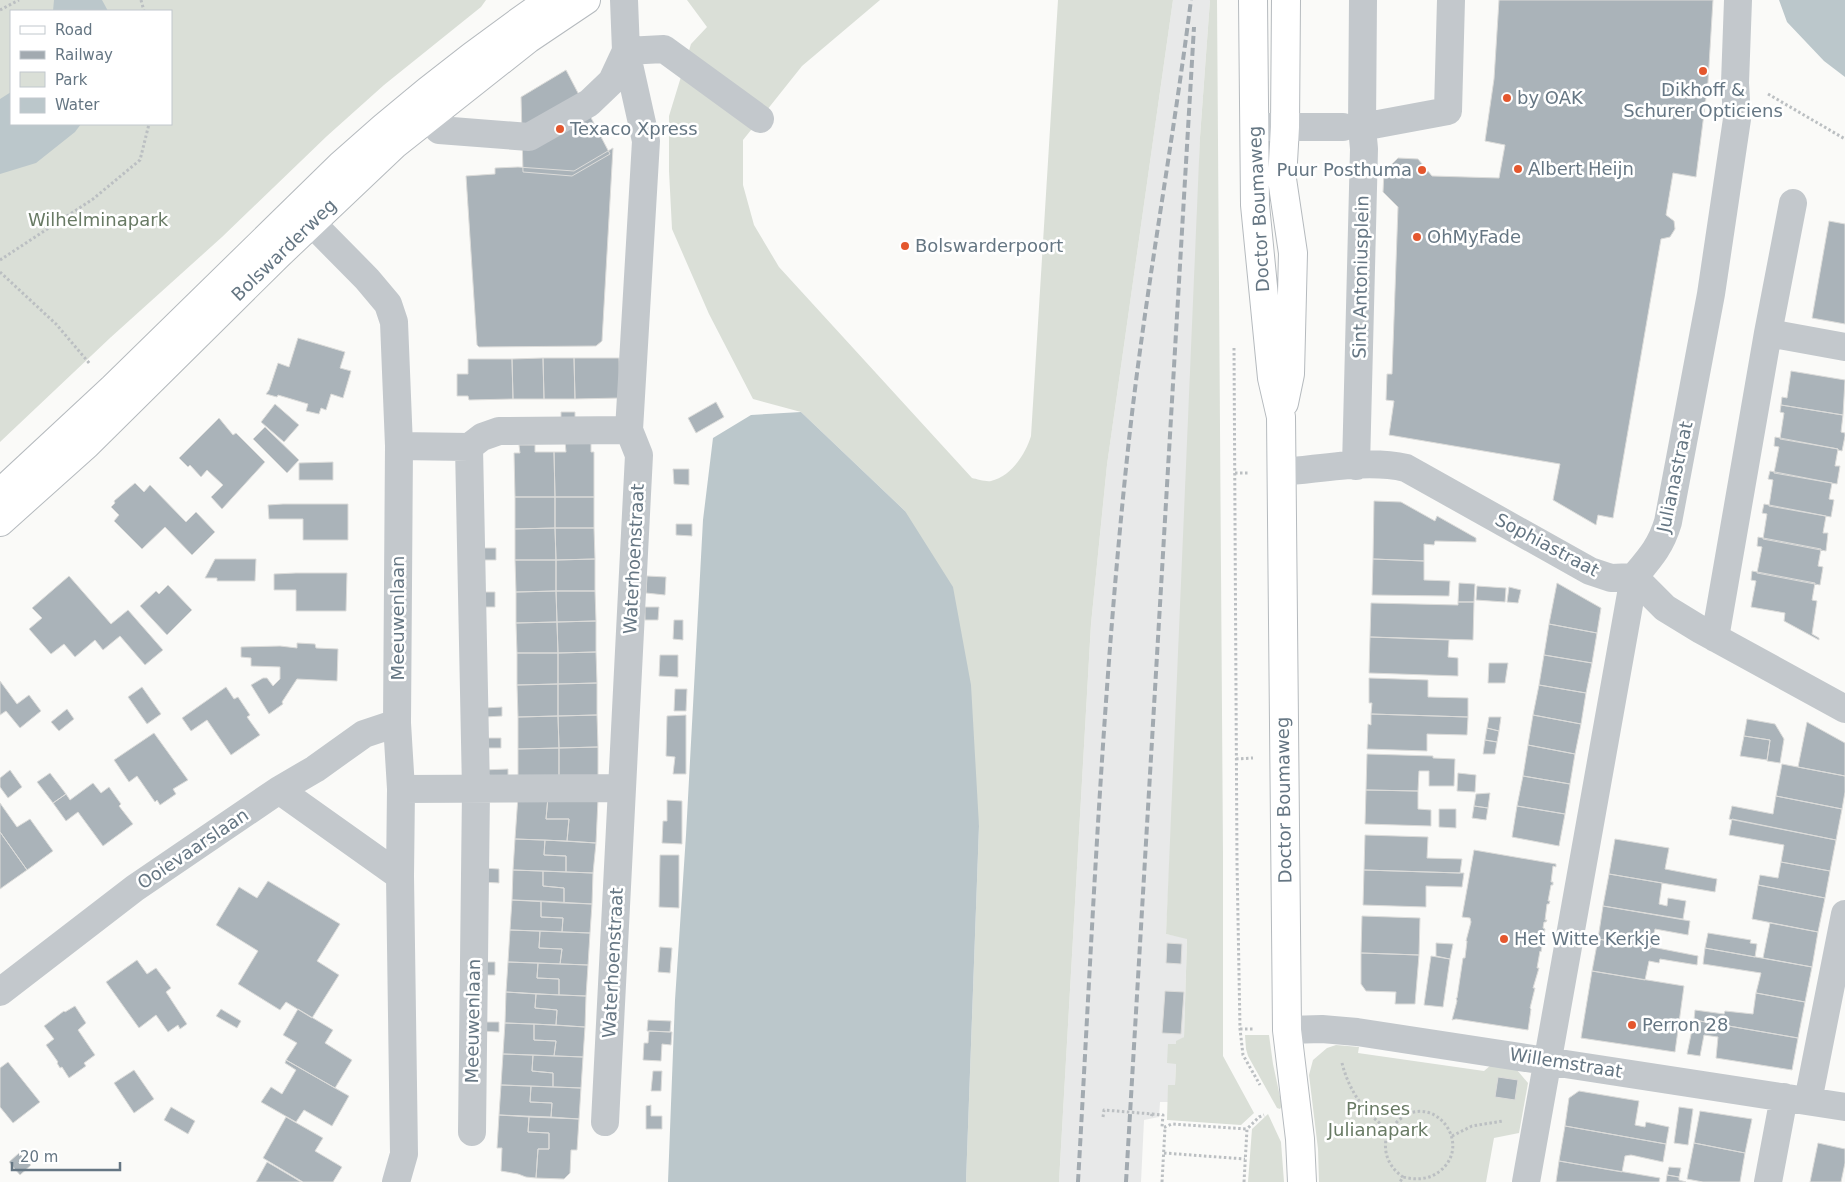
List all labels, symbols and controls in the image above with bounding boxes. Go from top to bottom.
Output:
legend [10,10,172,125]
text: Road [55,21,93,39]
text: Railway [55,46,113,64]
marker: Dikhoff & Schurer Opticiens [1697,65,1709,77]
text: Park [55,71,88,89]
place label: Dikhoff & Schurer Opticiens [1623,79,1783,121]
place label: by OAK [1517,87,1584,108]
marker: by OAK [1501,92,1513,104]
text: Water [55,96,100,114]
place label: Texaco Xpress [569,118,698,139]
marker: Texaco Xpress [554,123,566,135]
street label: Doctor Boumaweg [1244,125,1273,293]
place label: Albert Heijn [1528,158,1634,179]
place label: Puur Posthuma [1276,159,1412,180]
marker: Albert Heijn [1512,163,1524,175]
marker: Puur Posthuma [1416,164,1428,176]
street label: Bolswarderweg [227,194,340,305]
street label: Sint Antoniusplein [1349,195,1372,359]
park label: Wilhelminapark [28,209,169,230]
place label: OhMyFade [1427,226,1521,247]
marker: OhMyFade [1411,231,1423,243]
place label: Bolswarderpoort [915,235,1063,256]
marker: Bolswarderpoort [899,240,911,252]
street label: Julianastraat [1652,419,1697,535]
street label: Waterhoenstraat [619,483,648,635]
street label: Sophiastraat [1492,508,1603,581]
street label: Meeuwenlaan [387,556,408,680]
street label: Doctor Boumaweg [1272,717,1295,883]
street label: Ooievaarslaan [133,804,252,893]
street label: Waterhoenstraat [598,887,627,1039]
place label: Het Witte Kerkje [1514,928,1661,949]
marker: Het Witte Kerkje [1498,933,1510,945]
street label: Meeuwenlaan [461,958,484,1084]
place label: Perron 28 [1642,1014,1728,1035]
marker: Perron 28 [1626,1019,1638,1031]
street label: Willemstraat [1508,1043,1624,1082]
park label: Prinses Julianapark [1327,1098,1429,1140]
scale bar [12,1140,120,1172]
text: 20 m [20,1148,58,1166]

